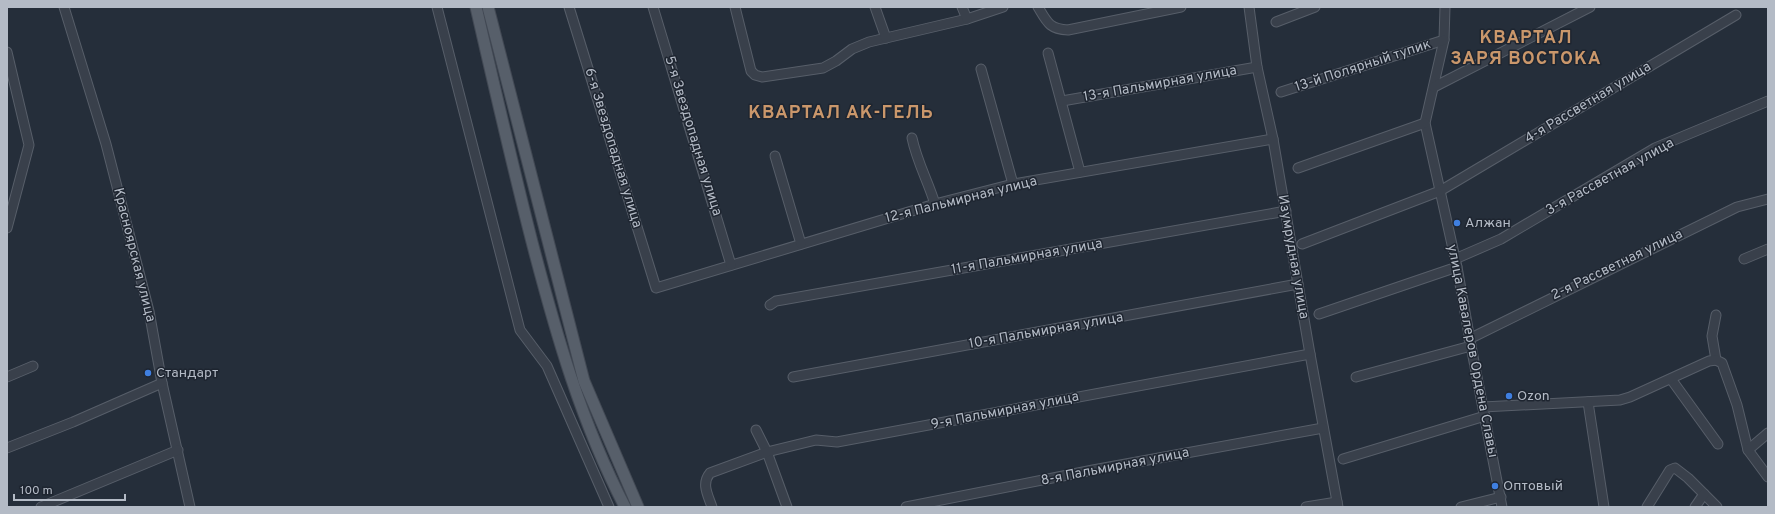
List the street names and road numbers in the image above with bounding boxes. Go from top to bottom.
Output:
street label: 13-й Полярный тупик [1293,36,1433,96]
street label: 5-я Звездопадная улица [661,54,725,218]
street label: 4-я Рассветная улица [1522,59,1654,147]
street label: 13-я Пальмирная улица [1082,62,1238,106]
street label: 6-я Звездопадная улица [581,66,645,230]
street label: 3-я Рассветная улица [1543,135,1677,219]
street label: 12-я Пальмирная улица [883,173,1039,227]
street label: Красноярская улица [109,186,159,324]
street label: Изумрудная улица [1274,194,1312,320]
street label: 2-я Рассветная улица [1548,226,1686,304]
street label: 11-я Пальмирная улица [950,235,1104,279]
street label: улица Кавалеров Ордена Славы [1443,243,1501,459]
street label: 10-я Пальмирная улица [967,309,1125,353]
street label: 9-я Пальмирная улица [929,388,1081,434]
street label: 8-я Пальмирная улица [1039,444,1191,490]

